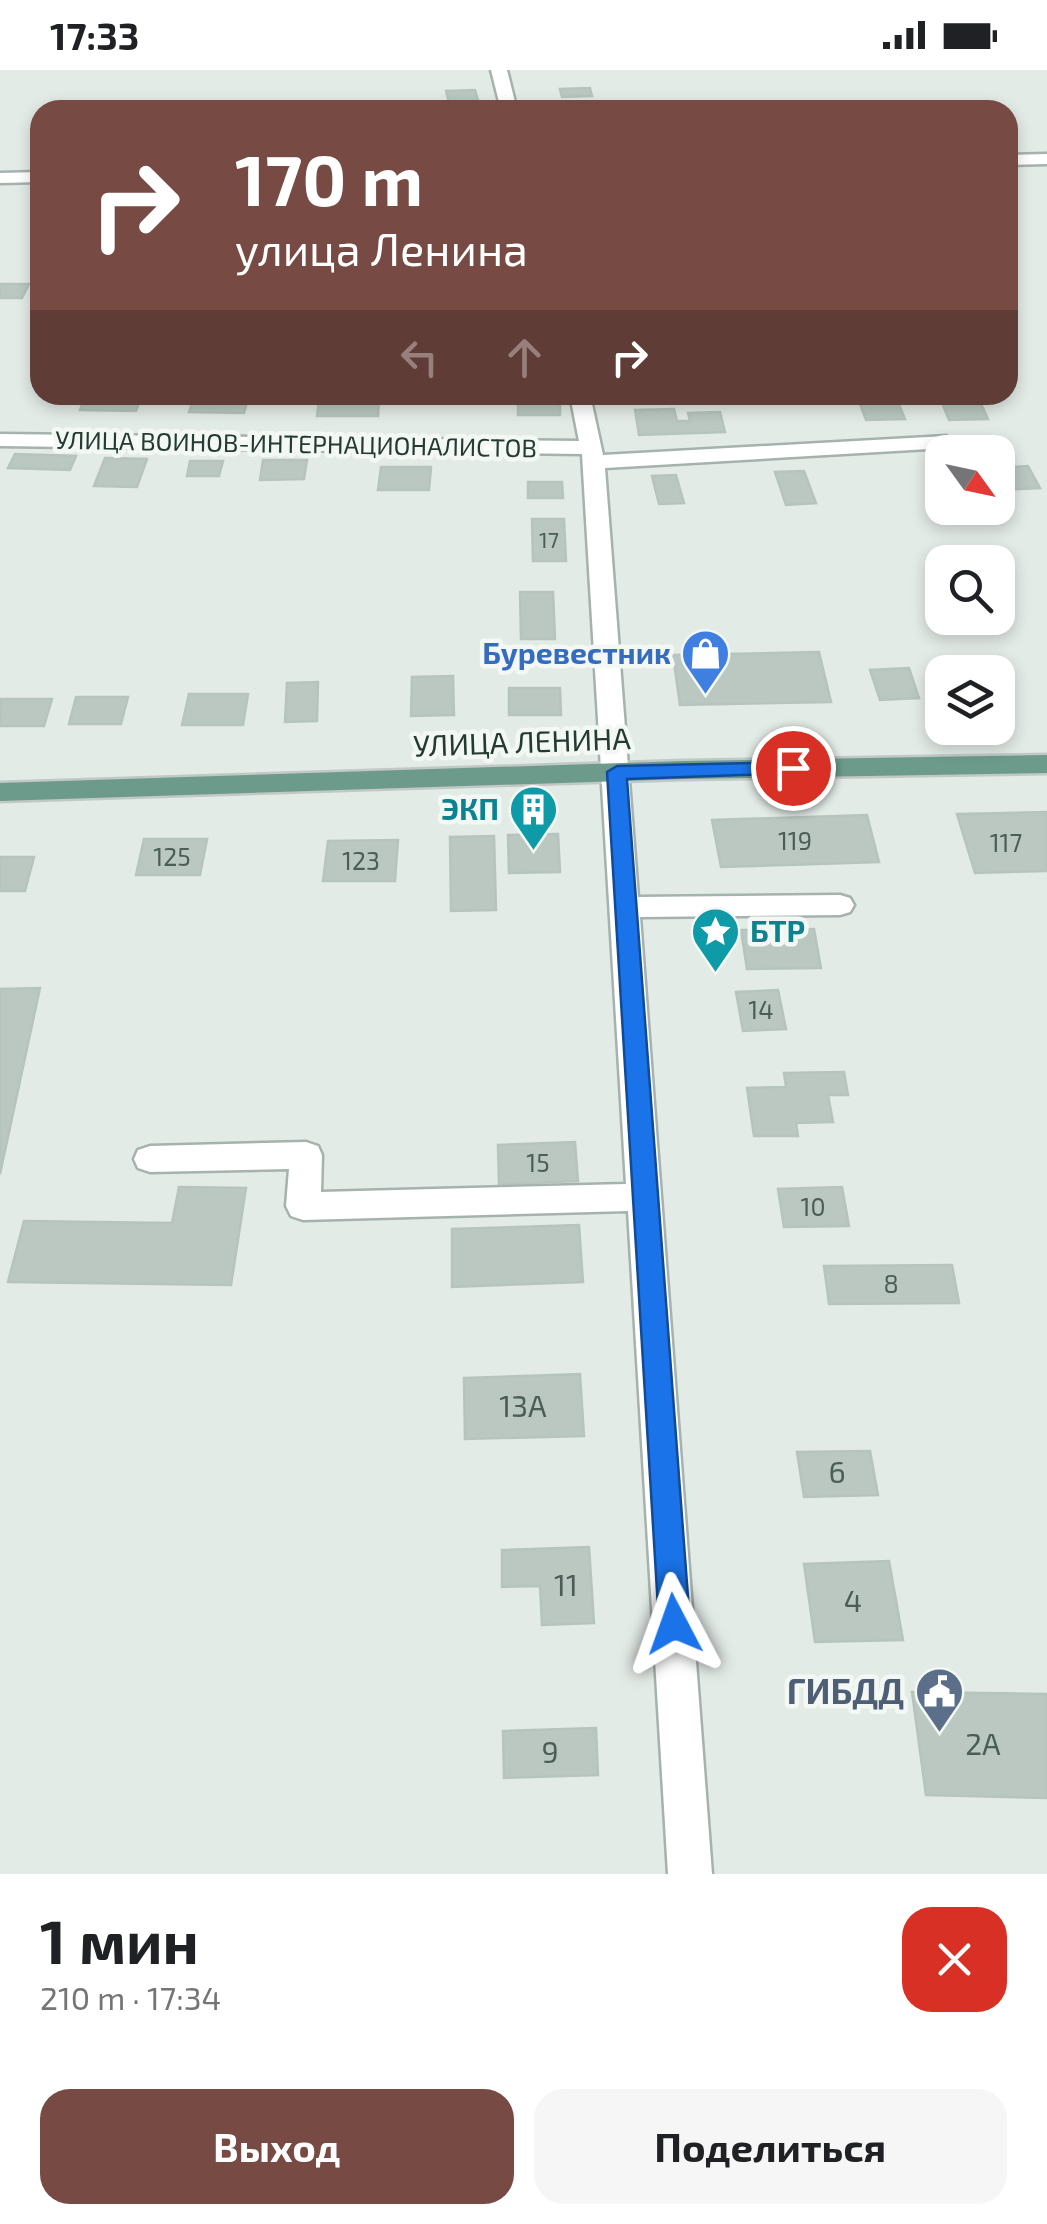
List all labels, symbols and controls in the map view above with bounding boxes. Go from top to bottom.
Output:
text: 17:33 [50,12,139,58]
text: 170 m [235,136,423,220]
icon: right [70,140,200,270]
text: улица Ленина [235,221,528,275]
icon: left [392,330,447,385]
icon: ahead [497,330,552,385]
icon: right [602,330,657,385]
street label: УЛИЦА ВОИНОВ-ИНТЕРНАЦИОНАЛИСТОВ [55,424,537,462]
north arrow [925,435,1015,525]
map controls [925,435,1015,745]
house number: 17 [539,526,559,552]
button: search [925,545,1015,635]
shop icon: Буревестник [680,628,732,696]
place label: Буревестник [482,634,671,671]
button: layers [925,655,1015,745]
street label: УЛИЦА ЛЕНИНА [413,719,632,763]
pin [751,726,836,811]
icon: arrive [766,741,821,796]
building icon: ЭКП [508,784,560,852]
place label: ЭКП [441,790,499,826]
house number: 119 [778,825,812,855]
house number: 117 [990,827,1023,857]
house number: 125 [153,841,191,871]
house number: 123 [342,845,380,875]
place icon: БТР [689,906,741,974]
place label: БТР [750,912,805,948]
house number: 14 [748,994,774,1024]
house number: 15 [526,1147,550,1177]
house number: 10 [800,1191,826,1221]
house number: 8 [883,1268,899,1298]
house number: 13А [499,1387,547,1423]
house number: 6 [828,1453,846,1489]
house number: 11 [554,1566,578,1602]
position arrow [622,1572,726,1676]
house number: 4 [844,1582,862,1618]
public building icon: ГИБДД [913,1666,965,1734]
place label: ГИБДД [787,1669,904,1711]
house number: 2А [965,1725,1001,1761]
house number: 9 [541,1733,559,1769]
text: 1 мин [40,1904,199,1976]
button: close [902,1907,1007,2012]
text: 210 m · 17:34 [40,1978,221,2016]
button: Выход [40,2089,514,2204]
button: Поделиться [534,2089,1007,2204]

